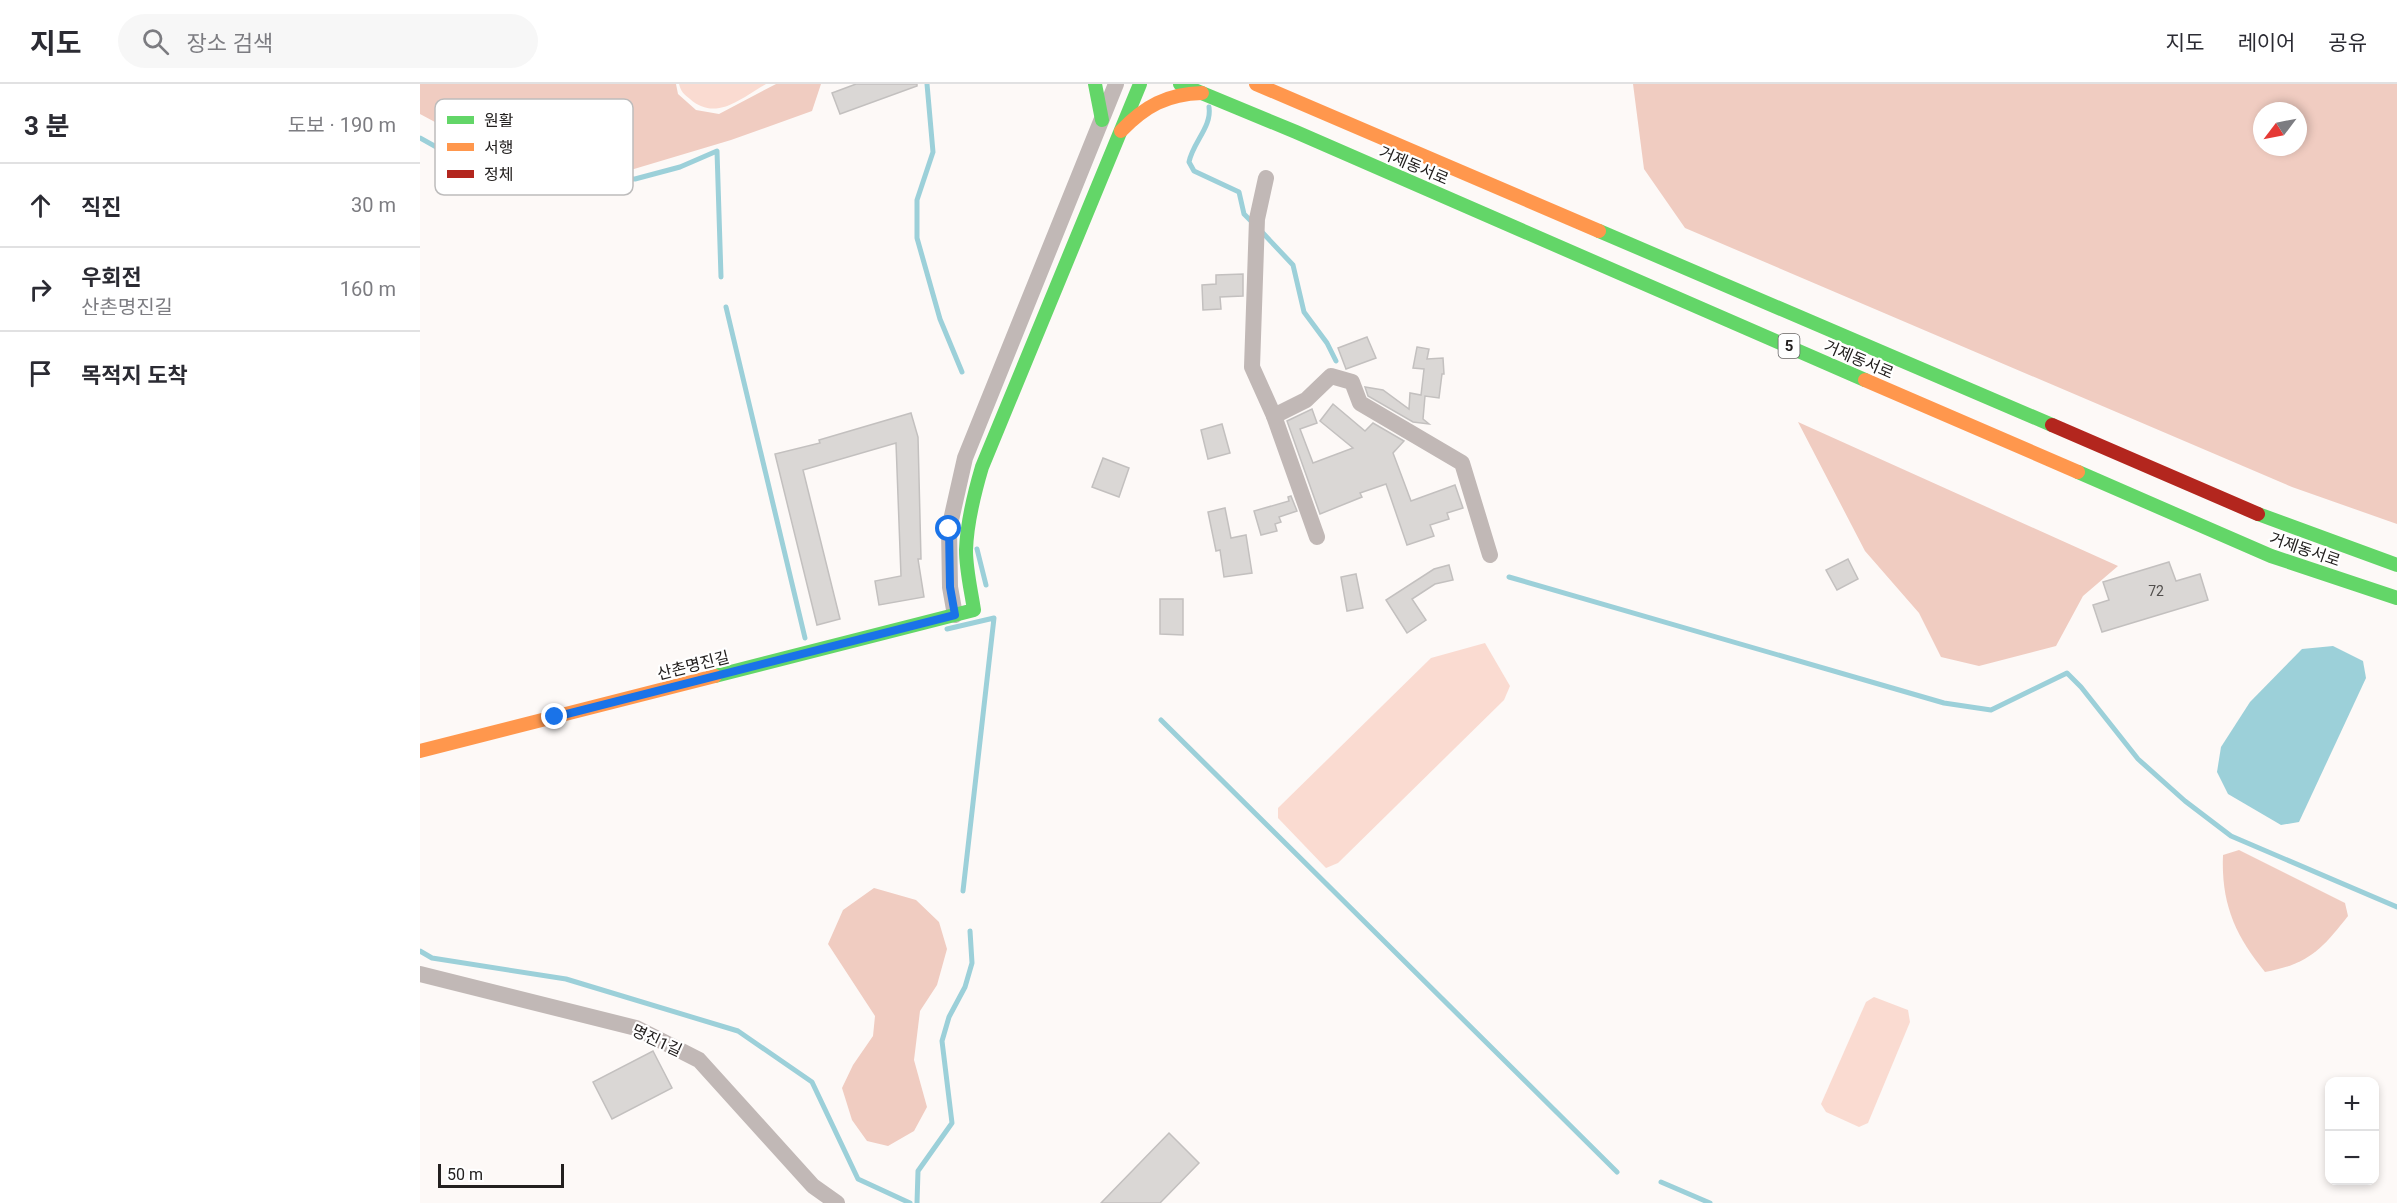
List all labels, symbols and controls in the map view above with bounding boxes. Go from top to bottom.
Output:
search box [118,14,538,68]
icon: search [139,25,172,58]
text: 지도 [30,27,82,60]
text: 장소 검색 [187,31,273,56]
text: 지도 [2166,31,2204,55]
text: 레이어 [2237,31,2295,55]
text: 공유 [2328,31,2367,55]
legend [435,99,633,195]
north arrow [2253,102,2307,156]
text: 3 분 [24,111,69,141]
text: 원활 [484,111,514,130]
text: 도보 · 190 m [288,113,396,137]
text: 서행 [484,138,513,157]
street label: 거제동서로 [1376,142,1452,189]
text: 정체 [484,165,513,184]
icon: ahead [24,189,57,222]
text: 30 m [351,193,396,217]
text: 직진 [81,195,121,220]
text: 우회전 [81,265,142,290]
icon: right [24,273,57,306]
text: 160 m [340,277,396,301]
text: 산촌명진길 [81,295,173,319]
road number: 5 [1778,334,1800,358]
street label: 거제동서로 [1821,336,1897,383]
icon: arrive [24,357,57,390]
text: 목적지 도착 [81,363,188,388]
route start [935,515,961,541]
street label: 거제동서로 [2267,529,2343,571]
house number: 72 [2148,583,2164,599]
street label: 산촌명진길 [655,647,731,684]
route end [541,703,567,729]
street label: 명진1길 [629,1021,685,1060]
map controls [2325,1077,2379,1185]
button: + [2325,1077,2379,1131]
button: − [2325,1131,2379,1185]
scale bar [438,1161,564,1188]
text: 50 m [447,1165,483,1184]

